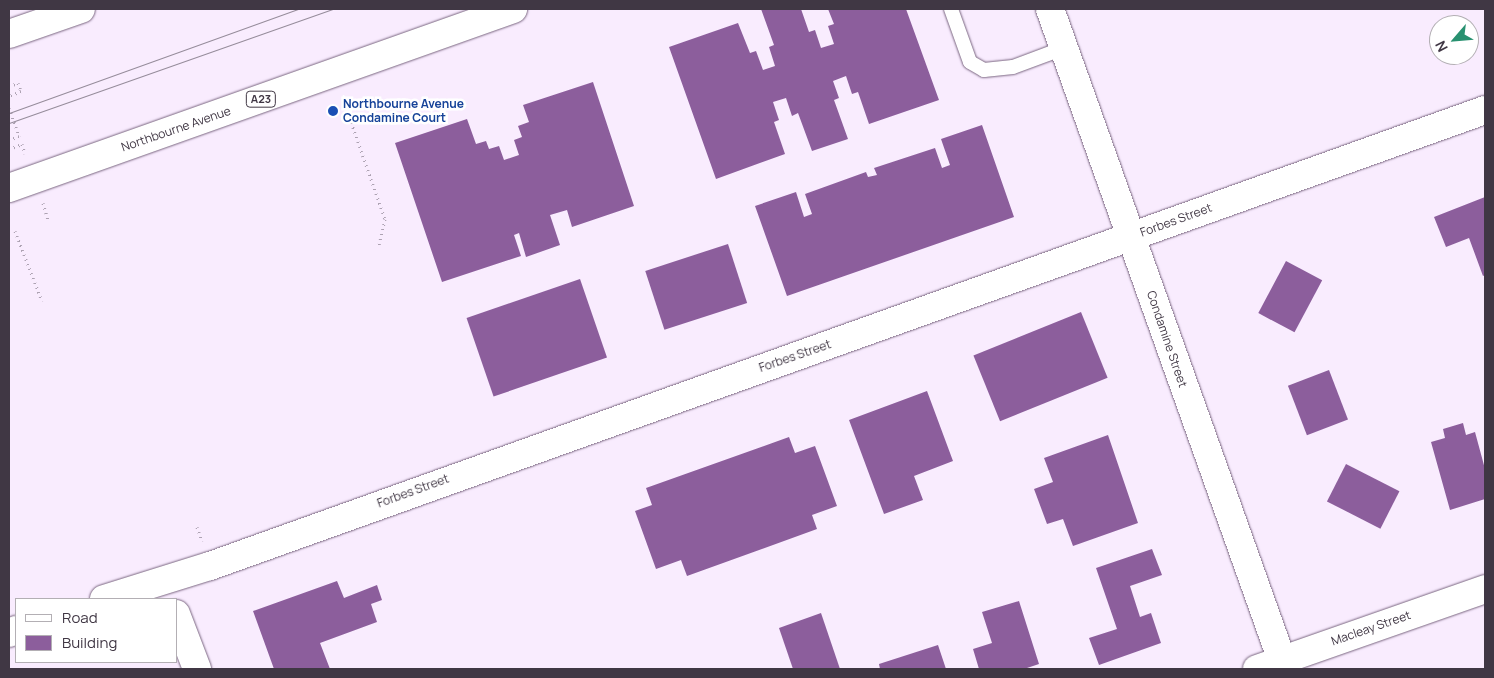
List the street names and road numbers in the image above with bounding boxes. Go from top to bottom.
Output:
road number: A23 [245,90,277,108]
street label: Northbourne Avenue [119,104,233,154]
street label: Forbes Street [1138,200,1214,240]
street label: Condamine Street [1144,289,1190,389]
street label: Forbes Street [757,337,833,375]
street label: Forbes Street [375,471,451,511]
street label: Macleay Street [1329,608,1413,648]

